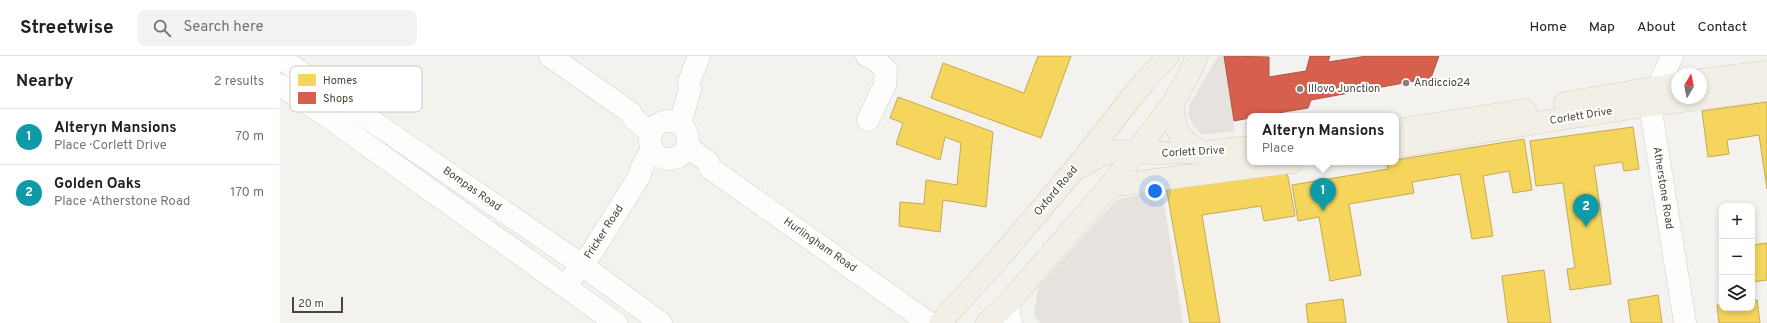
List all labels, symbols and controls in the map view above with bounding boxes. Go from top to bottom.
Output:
search box [137,10,417,46]
text: Streetwise [20,16,113,40]
icon: search [151,17,173,39]
text: Search here [183,18,264,37]
text: Home [1530,19,1567,36]
text: Map [1589,19,1615,36]
text: About [1637,19,1676,36]
text: Contact [1698,19,1747,36]
legend [290,66,422,112]
north arrow [1671,68,1707,104]
text: Nearby [16,71,73,93]
text: 2 results [214,74,264,90]
text: Homes [323,74,357,88]
place label: Andiccio24 [1414,76,1470,90]
marker: Andiccio24 [1401,78,1411,88]
place label: Illovo Junction [1308,82,1380,96]
marker: Illovo Junction [1295,84,1305,94]
text: Shops [323,92,353,106]
street label: Corlett Drive [1549,104,1613,128]
popup [1247,113,1399,165]
text: Alteryn Mansions [54,119,177,138]
text: Alteryn Mansions [1262,122,1384,141]
text: 1 [26,129,32,145]
text: 70 m [235,129,264,145]
text: Place · Corlett Drive [54,138,167,154]
text: Place [1262,141,1294,157]
street label: Corlett Drive [1161,143,1225,161]
street label: Atherstone Road [1650,146,1676,230]
street label: Oxford Road [1031,163,1081,219]
street label: Bompas Road [440,164,504,214]
text: Golden Oaks [54,175,141,194]
pin: 1 [1310,178,1336,211]
your location [1145,181,1165,201]
text: 2 [25,185,33,201]
text: 170 m [230,185,264,201]
text: Place · Atherstone Road [54,194,190,210]
pin: 2 [1573,194,1599,227]
street label: Fricker Road [581,202,627,262]
map controls [1719,203,1755,311]
button: + [1719,203,1755,239]
street label: Hurlingham Road [781,215,859,275]
button: − [1719,239,1755,275]
button: layers [1719,275,1755,311]
scale bar [292,295,343,314]
text: 20 m [298,297,324,311]

